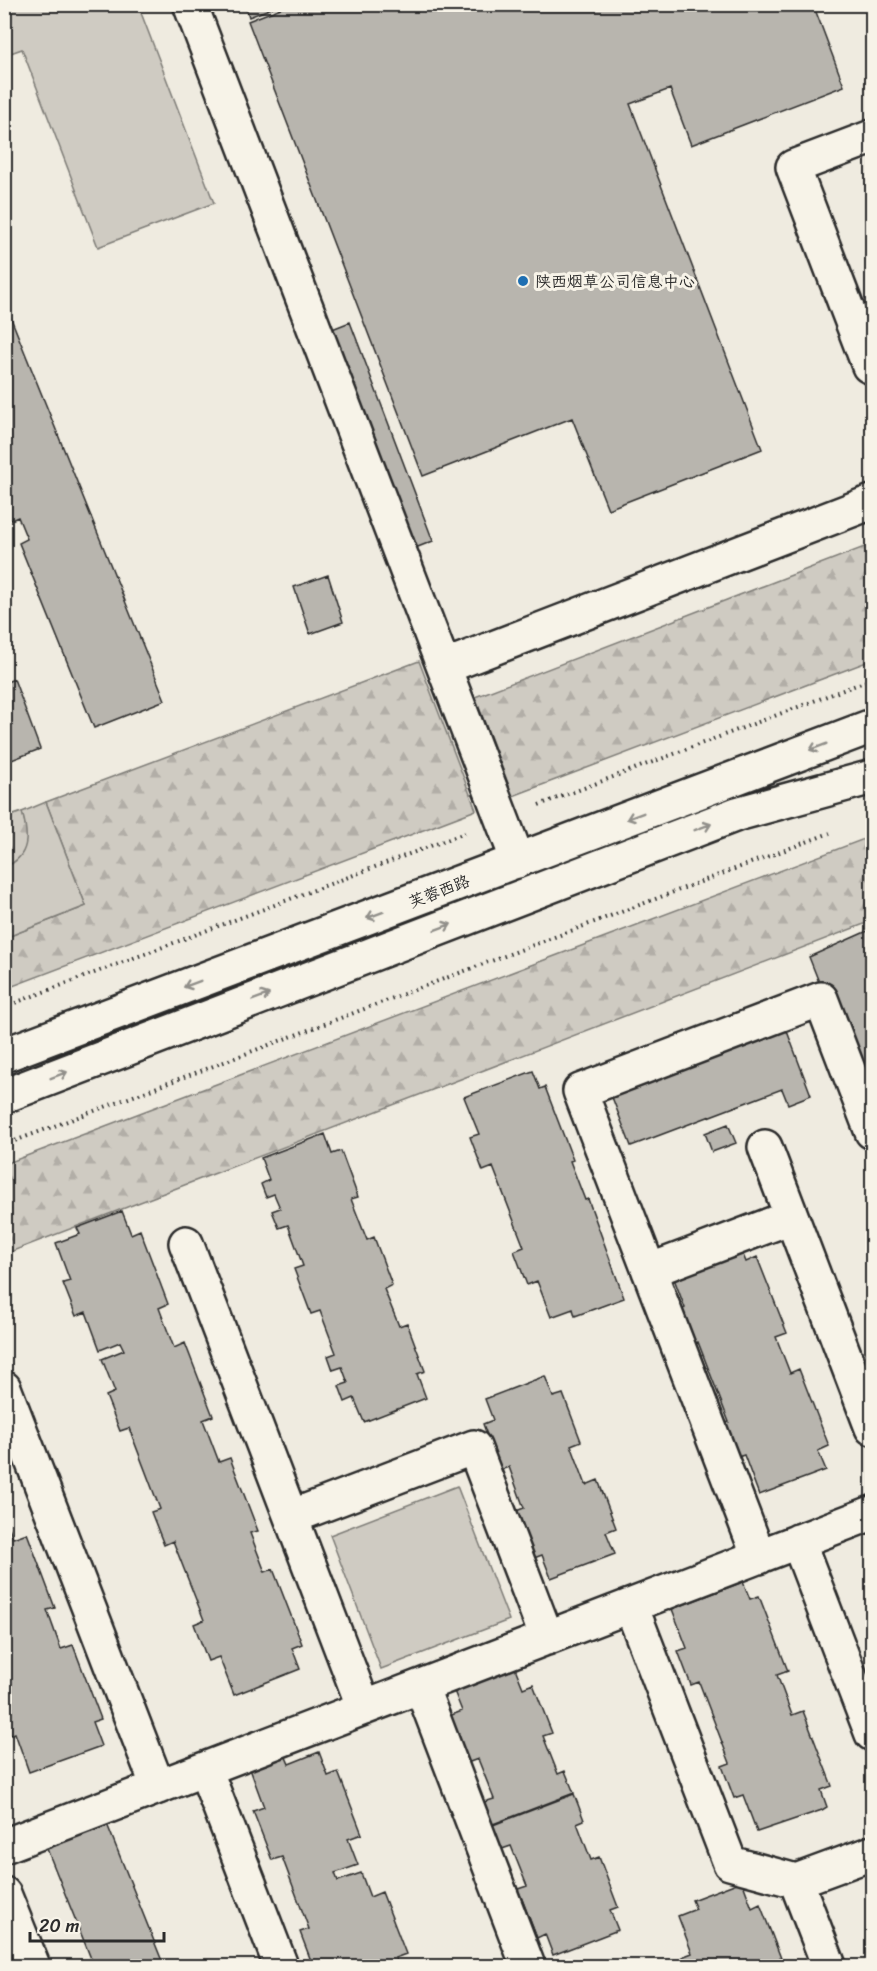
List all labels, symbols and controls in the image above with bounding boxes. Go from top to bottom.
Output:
place label: 陕西烟草公司信息中心 [535,267,695,296]
marker: 陕西烟草公司信息中心 [516,274,530,288]
one-way arrow [809,742,828,753]
one-way arrow [627,811,645,822]
one-way arrow [693,821,712,832]
street label: 芙蓉西路 [404,866,474,916]
one-way arrow [366,910,384,921]
one-way arrow [433,921,451,932]
one-way arrow [183,979,202,990]
one-way arrow [251,991,269,1002]
one-way arrow [49,1069,68,1080]
scale bar [30,1905,164,1943]
text: 20 m [39,1910,79,1942]

